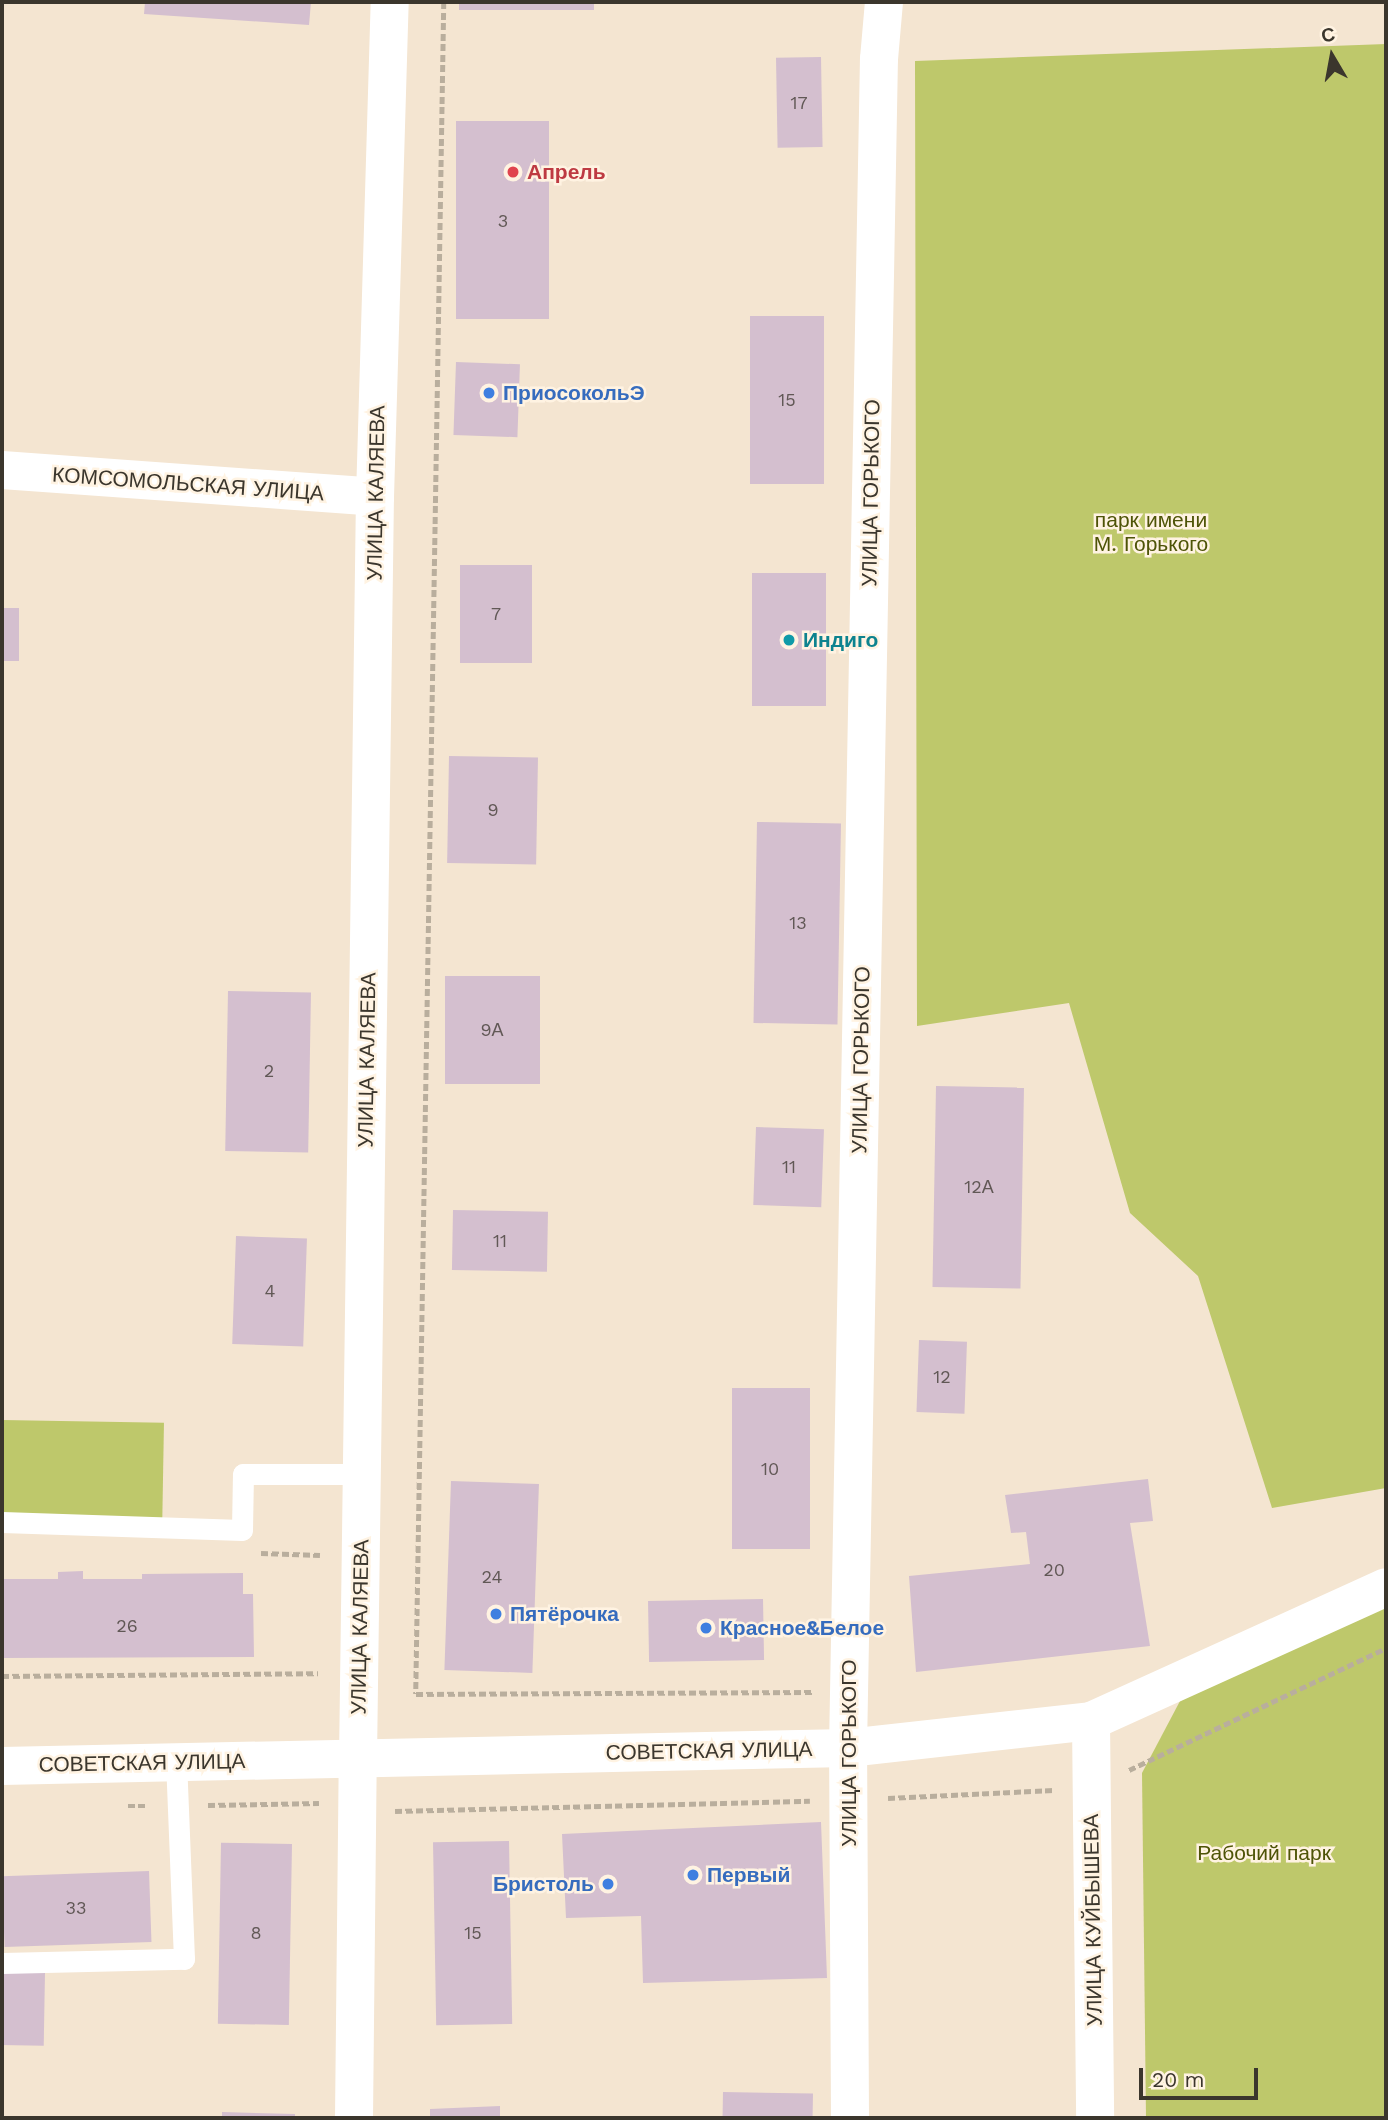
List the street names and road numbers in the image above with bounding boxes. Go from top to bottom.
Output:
street label: УЛИЦА ГОРЬКОГО [857,399,885,587]
street label: УЛИЦА КАЛЯЕВА [362,405,390,581]
street label: КОМСОМОЛЬСКАЯ УЛИЦА [51,462,325,506]
street label: УЛИЦА ГОРЬКОГО [847,966,875,1154]
street label: УЛИЦА КАЛЯЕВА [353,972,381,1148]
street label: УЛИЦА КАЛЯЕВА [346,1539,374,1715]
street label: УЛИЦА ГОРЬКОГО [836,1659,862,1847]
street label: СОВЕТСКАЯ УЛИЦА [605,1737,813,1765]
street label: СОВЕТСКАЯ УЛИЦА [38,1749,246,1777]
street label: УЛИЦА КУЙБЫШЕВА [1079,1814,1107,2026]

